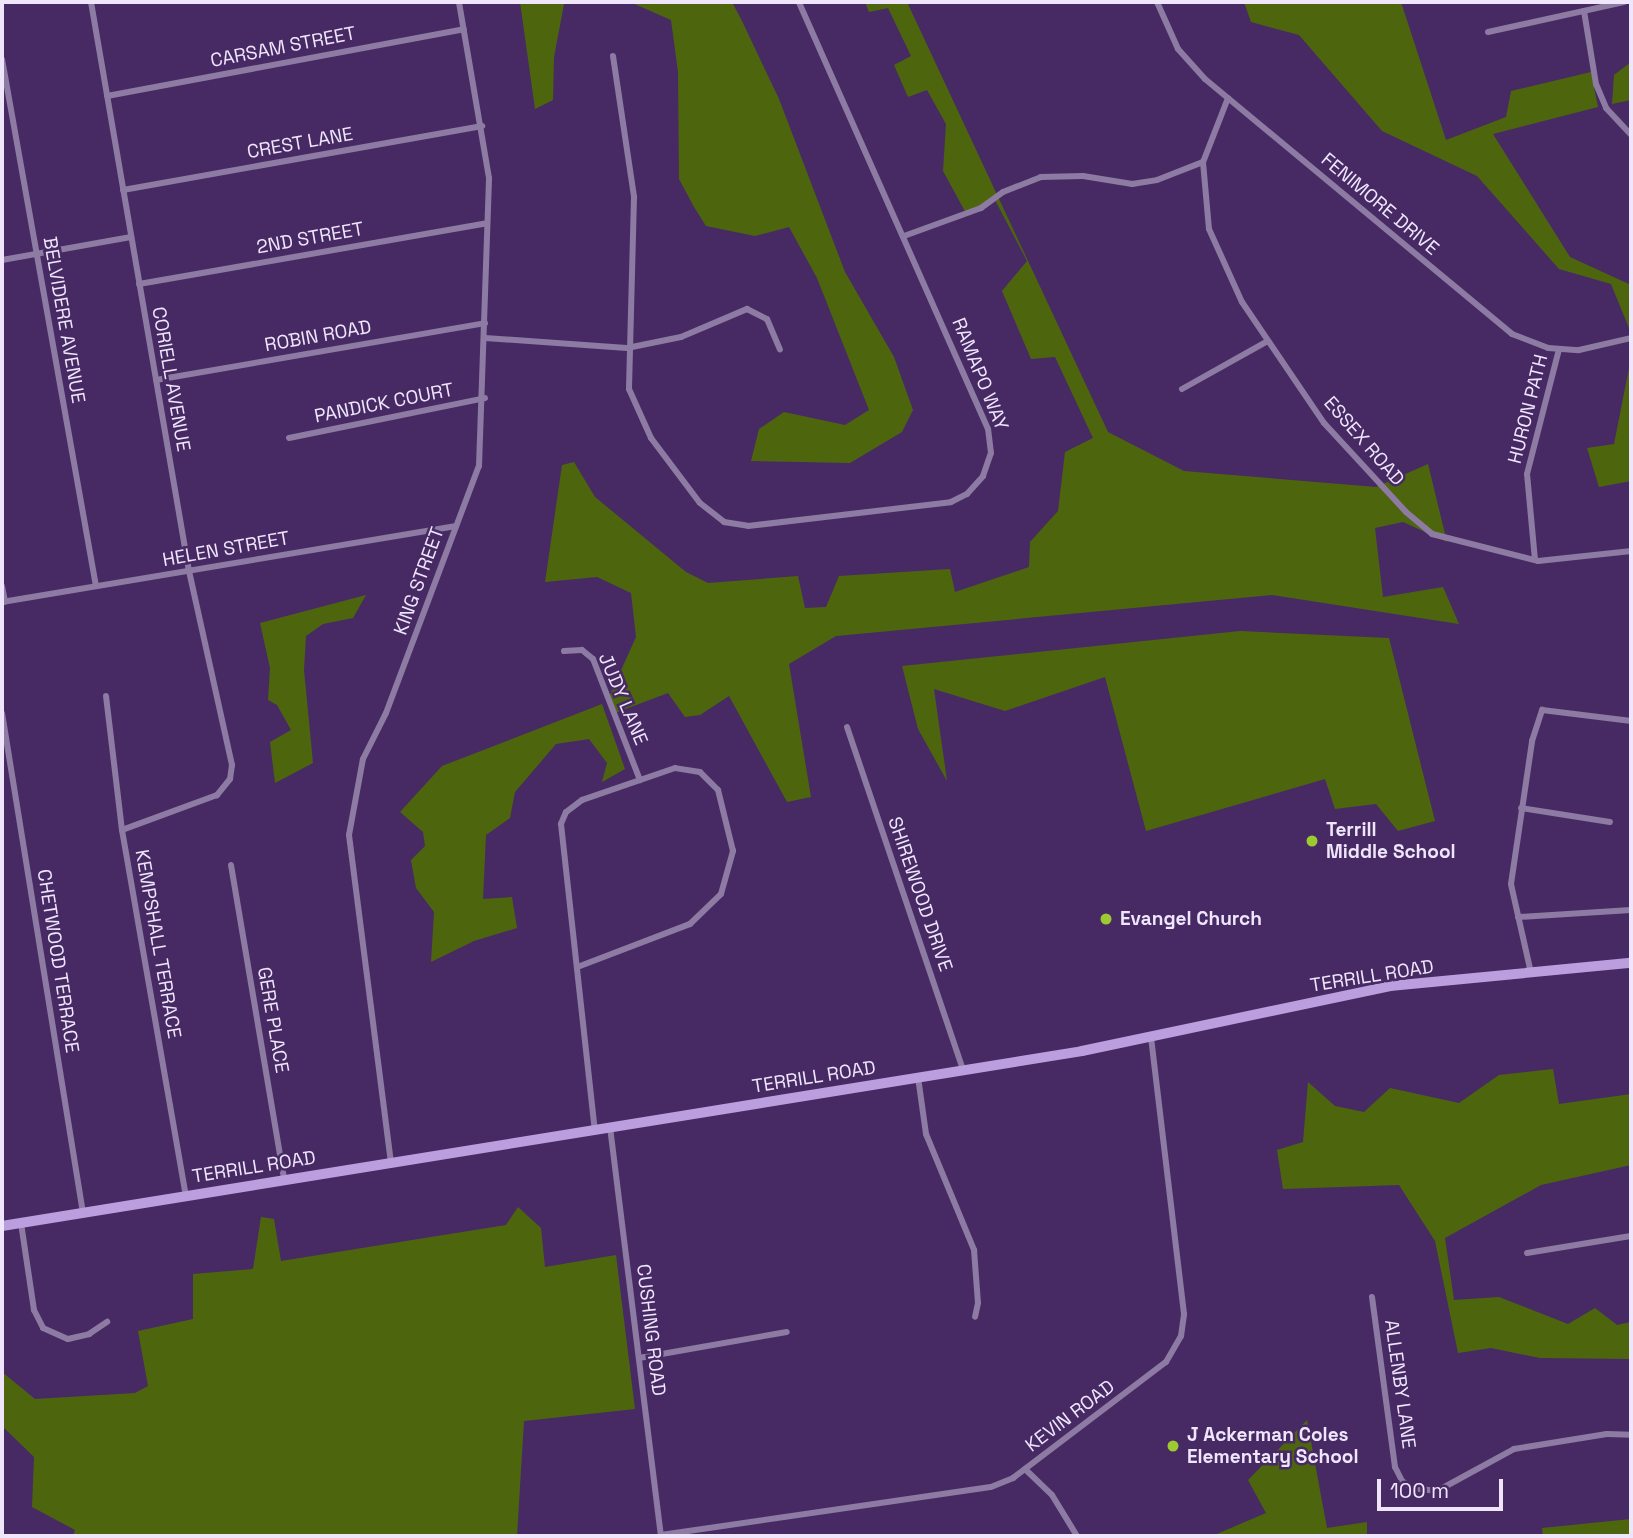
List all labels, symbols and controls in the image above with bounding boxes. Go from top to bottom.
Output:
street label: CARSAM STREET [208,22,358,72]
street label: CREST LANE [245,122,355,164]
street label: FENIMORE DRIVE [1317,148,1443,260]
street label: 2ND STREET [255,217,365,259]
street label: BELVIDERE AVENUE [38,235,90,405]
street label: CORIELL AVENUE [147,305,195,453]
street label: RAMAPO WAY [947,314,1013,434]
street label: ROBIN ROAD [263,315,373,357]
street label: HURON PATH [1503,352,1553,466]
street label: PANDICK COURT [312,378,456,428]
street label: ESSEX ROAD [1319,392,1409,490]
street label: KING STREET [389,524,449,638]
street label: HELEN STREET [161,527,291,571]
street label: JUDY LANE [593,649,653,749]
street label: SHIREWOOD DRIVE [883,814,957,974]
place label: Terrill Middle School [1326,819,1456,863]
marker: Terrill Middle School [1304,833,1320,849]
street label: KEMPSHALL TERRACE [130,847,186,1041]
street label: CHETWOOD TERRACE [32,867,84,1055]
place label: Evangel Church [1120,908,1262,930]
marker: Evangel Church [1098,911,1114,927]
street label: TERRILL ROAD [1308,955,1436,997]
street label: GERE PLACE [252,965,294,1075]
street label: TERRILL ROAD [750,1056,878,1098]
street label: TERRILL ROAD [190,1146,318,1188]
street label: CUSHING ROAD [632,1263,670,1397]
street label: ALLENBY LANE [1380,1318,1420,1450]
street label: KEVIN ROAD [1021,1375,1119,1457]
place label: J Ackerman Coles Elementary School [1187,1424,1359,1468]
marker: J Ackerman Coles Elementary School [1165,1438,1181,1454]
scale bar [1381,1464,1507,1508]
text: 100 m [1390,1477,1449,1504]

